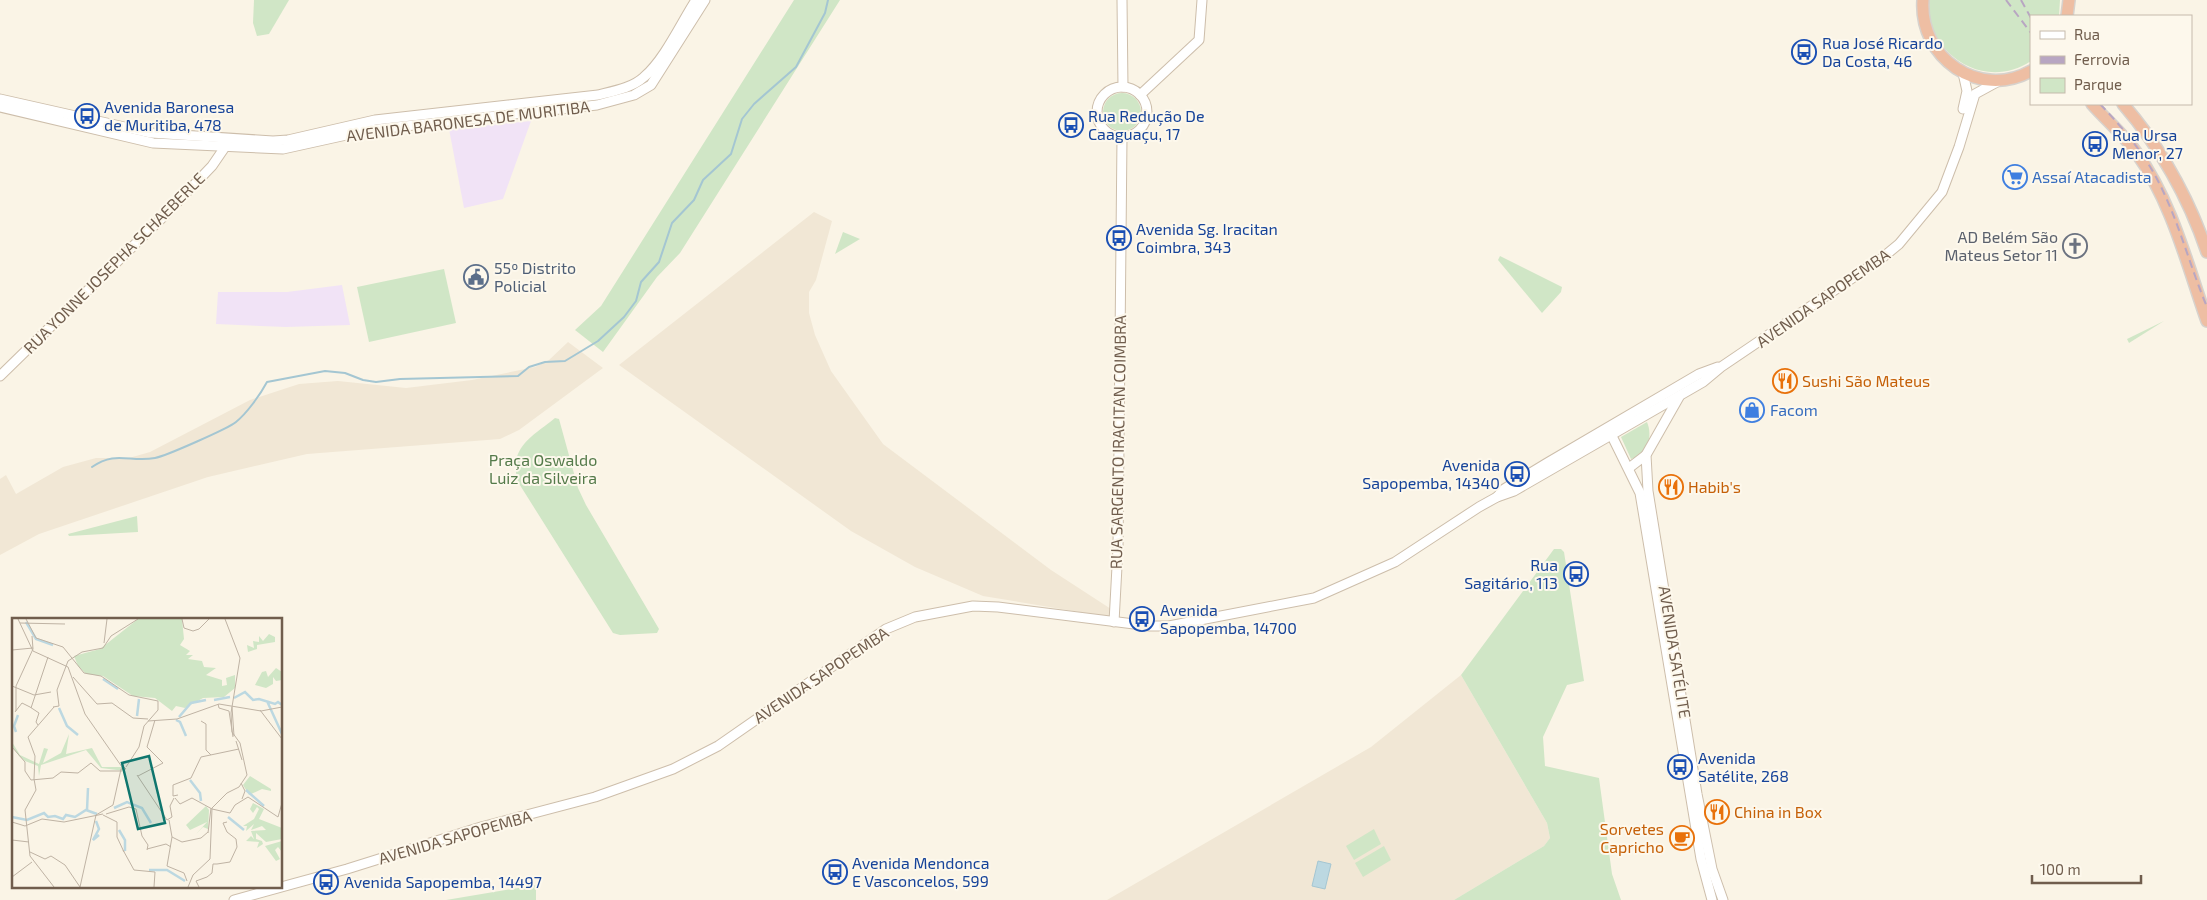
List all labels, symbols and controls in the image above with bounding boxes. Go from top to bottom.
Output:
legend [2030,15,2192,105]
text: Rua [2074,25,2100,43]
place label: Rua José Ricardo Da Costa, 46 [1822,33,1943,70]
bus stop icon: Rua José Ricardo Da Costa, 46 [1791,39,1817,65]
text: Ferrovia [2074,50,2130,68]
text: Parque [2074,75,2122,93]
street label: AVENIDA BARONESA DE MURITIBA [345,96,591,145]
place label: Avenida Baronesa de Muritiba, 478 [104,97,234,134]
bus stop icon: Avenida Baronesa de Muritiba, 478 [74,103,100,129]
place label: Rua Redução De Caaguaçu, 17 [1088,106,1205,144]
bus stop icon: Rua Redução De Caaguaçu, 17 [1058,112,1084,138]
place label: Rua Ursa Menor, 27 [2112,125,2183,162]
bus stop icon: Rua Ursa Menor, 27 [2082,131,2108,157]
supermarket icon: Assaí Atacadista [2002,164,2028,190]
place label: Assaí Atacadista [2032,167,2152,186]
street label: RUA YONNE JOSEPHA SCHAEBERLE [19,168,208,357]
place label: Avenida Sg. Iracitan Coimbra, 343 [1136,219,1278,256]
bus stop icon: Avenida Sg. Iracitan Coimbra, 343 [1106,225,1132,251]
place label: AD Belém São Mateus Setor 11 [1945,227,2058,264]
church icon: AD Belém São Mateus Setor 11 [2062,233,2088,259]
street label: AVENIDA SAPOPEMBA [1752,244,1893,351]
place label: 55º Distrito Policial [494,258,576,295]
public building icon: 55º Distrito Policial [463,264,489,290]
street label: RUA SARGENTO IRACITAN COIMBRA [1106,315,1129,569]
restaurant icon: Sushi São Mateus [1772,368,1798,394]
place label: Sushi São Mateus [1802,371,1930,390]
shop icon: Facom [1739,397,1765,423]
place label: Facom [1770,400,1818,419]
park label: Praça Oswaldo Luiz da Silveira [489,450,597,487]
place label: Avenida Sapopemba, 14340 [1362,455,1500,492]
bus stop icon: Avenida Sapopemba, 14340 [1504,461,1530,487]
restaurant icon: Habib's [1658,474,1684,500]
place label: Habib's [1688,477,1741,496]
place label: Rua Sagitário, 113 [1464,555,1558,592]
bus stop icon: Rua Sagitário, 113 [1563,561,1589,587]
street label: AVENIDA SATÉLITE [1656,584,1695,720]
place label: Avenida Sapopemba, 14700 [1160,600,1297,637]
bus stop icon: Avenida Sapopemba, 14700 [1129,606,1155,632]
inset map [12,618,282,888]
street label: AVENIDA SAPOPEMBA [750,622,892,727]
place label: Avenida Satélite, 268 [1698,748,1789,785]
bus stop icon: Avenida Satélite, 268 [1667,754,1693,780]
restaurant icon: China in Box [1704,799,1730,825]
place label: China in Box [1734,802,1823,821]
street label: AVENIDA SAPOPEMBA [376,806,534,868]
place label: Sorvetes Capricho [1600,819,1664,856]
cafe icon: Sorvetes Capricho [1669,825,1695,851]
scale bar [2032,852,2141,884]
place label: Avenida Mendonca E Vasconcelos, 599 [852,853,989,890]
bus stop icon: Avenida Mendonca E Vasconcelos, 599 [822,859,848,885]
text: 100 m [2040,860,2081,878]
bus stop icon: Avenida Sapopemba, 14497 [313,869,339,895]
place label: Avenida Sapopemba, 14497 [344,872,542,891]

